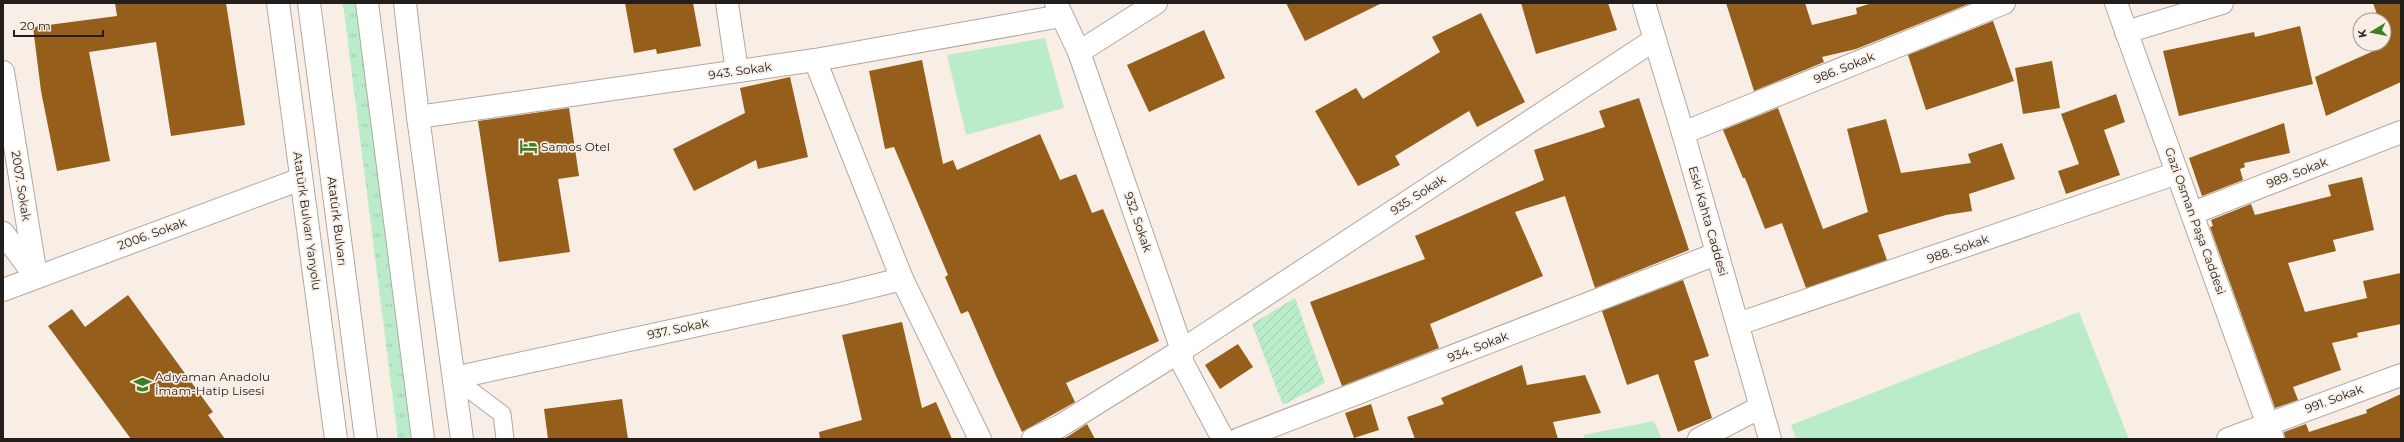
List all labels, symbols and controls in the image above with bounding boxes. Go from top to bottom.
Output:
scale bar [14,12,103,38]
north arrow [2352,12,2392,52]
text: 20 m [20,18,51,33]
text: K [2354,28,2370,39]
street label: 986. Sokak [1811,48,1877,87]
street label: 943. Sokak [707,59,773,82]
hotel icon: Samos Otel [518,137,538,157]
place label: Samos Otel [541,139,610,154]
street label: Gazi Osman Paşa Caddesi [2162,145,2229,296]
street label: 2007. Sokak [9,150,35,223]
street label: Atatürk Bulvarı Yanyolu [290,151,325,291]
street label: 989. Sokak [2264,154,2330,191]
street label: Eski Kahta Caddesi [1686,164,1731,278]
street label: 935. Sokak [1387,171,1449,218]
street label: Atatürk Bulvarı [325,175,350,266]
street label: 932. Sokak [1121,190,1156,255]
street label: 2006. Sokak [115,214,189,253]
street label: 988. Sokak [1925,231,1992,266]
street label: 937. Sokak [646,315,711,342]
street label: 934. Sokak [1445,328,1511,365]
place label: Adıyaman Anadolu İmam-Hatip Lisesi [155,369,270,398]
school or university icon: Adıyaman Anadolu İmam-Hatip Lisesi [132,374,152,394]
street label: 991. Sokak [2303,381,2366,416]

